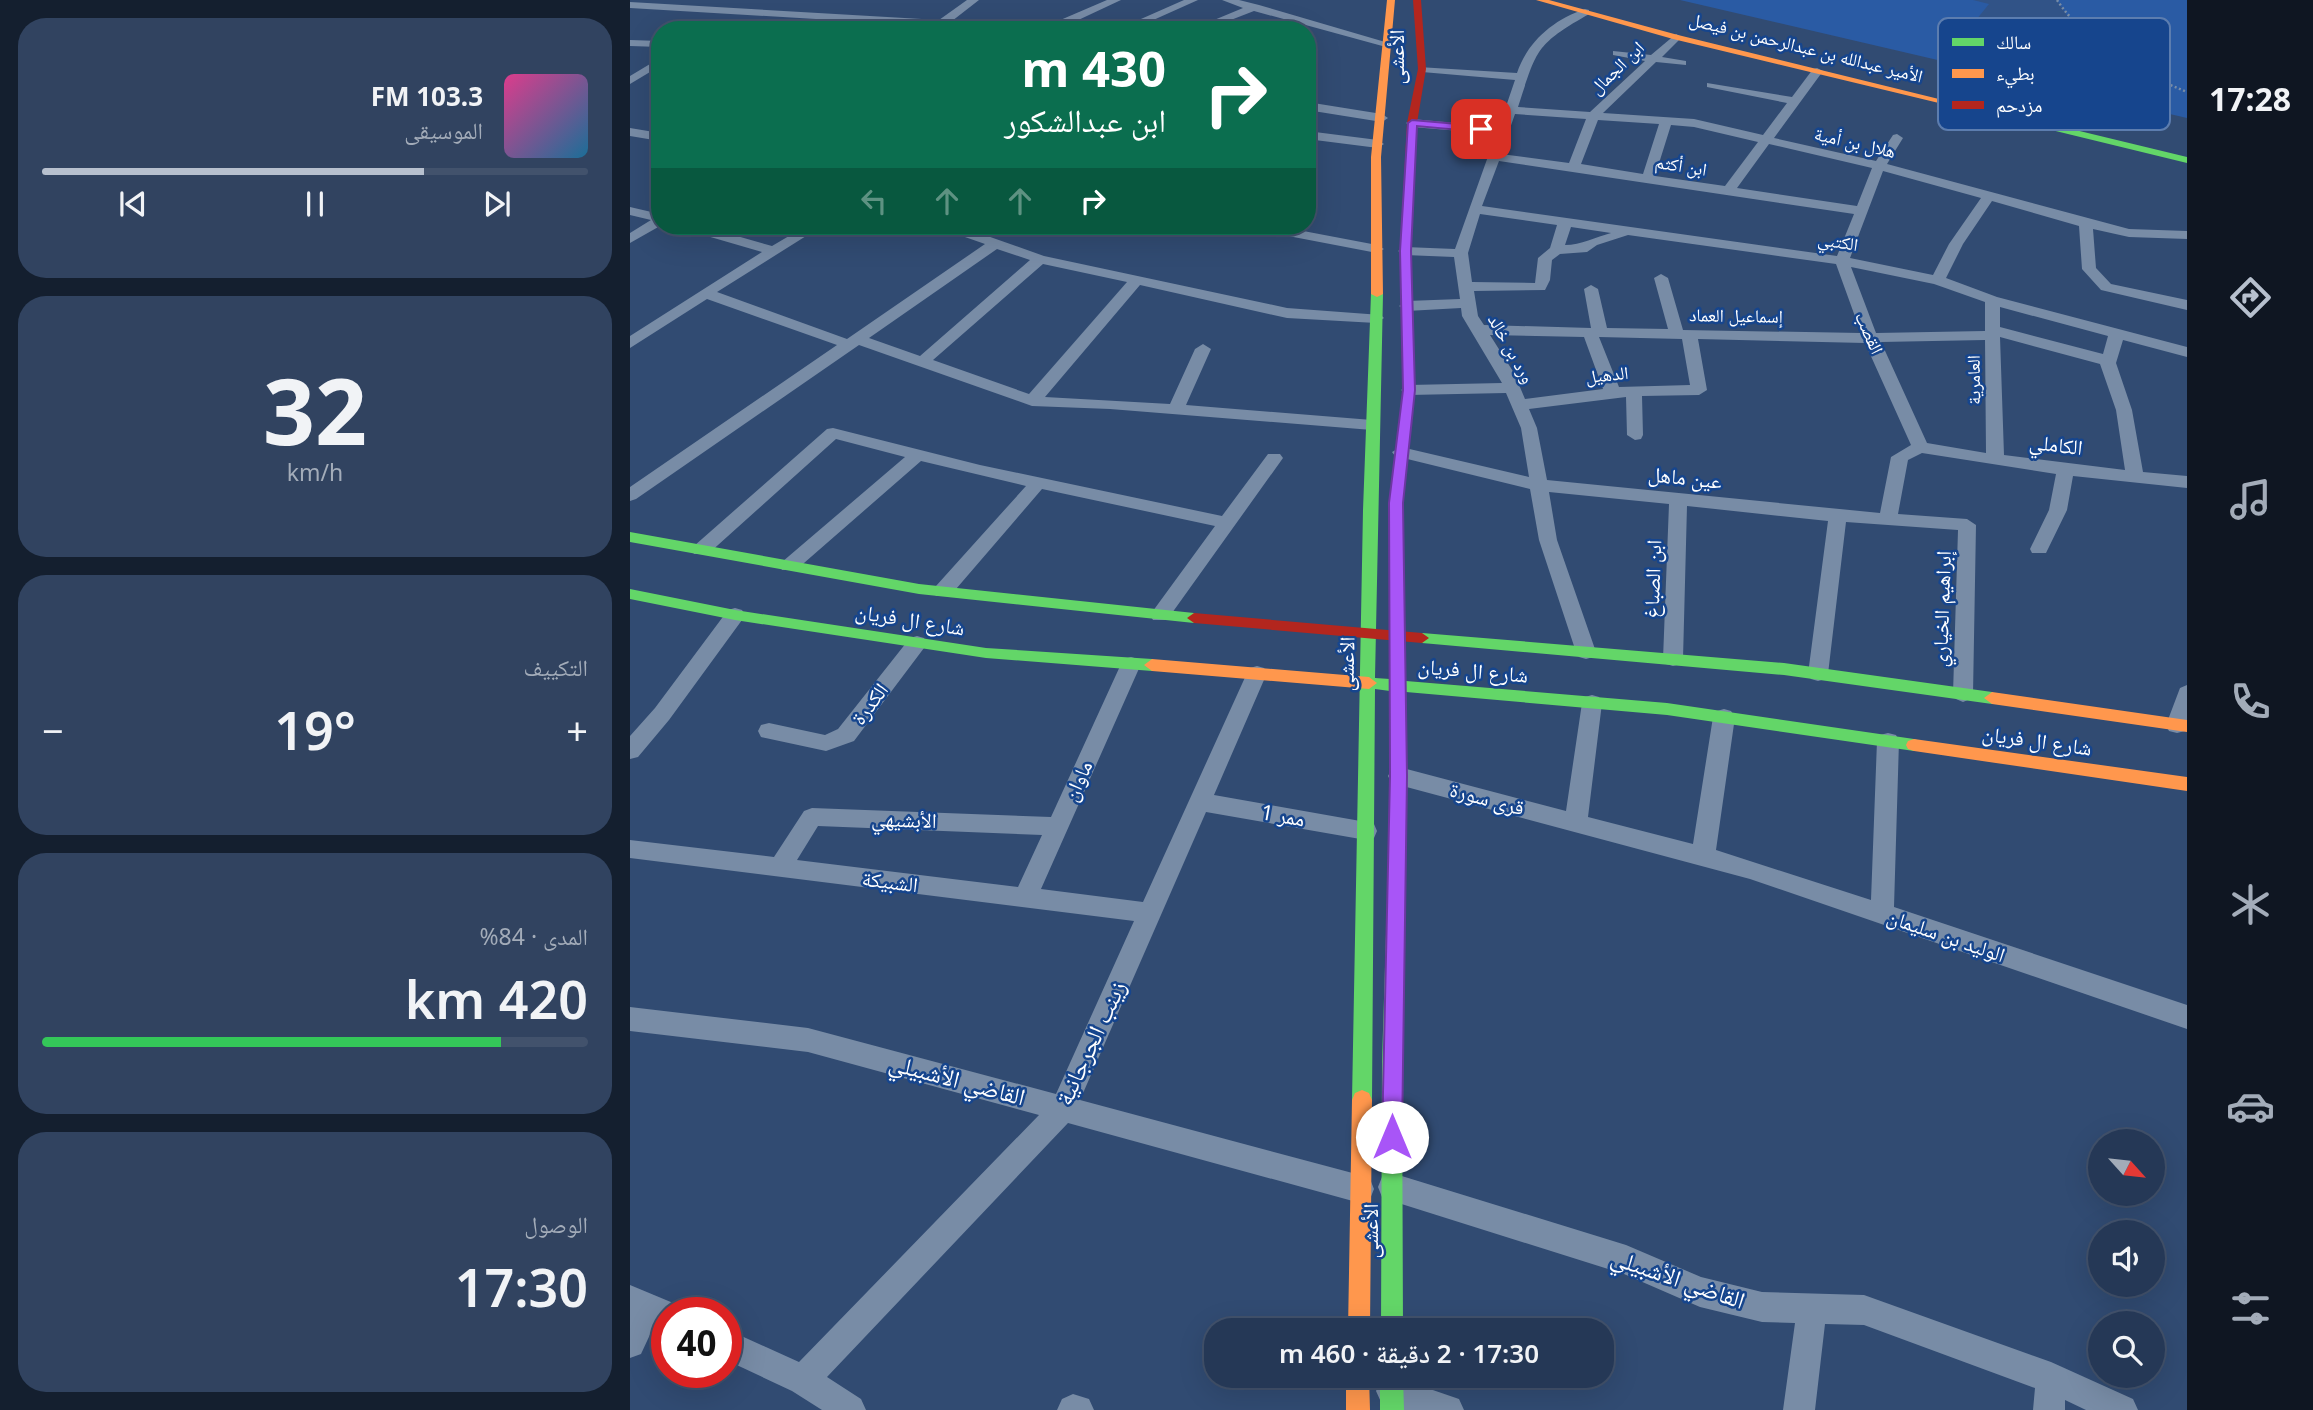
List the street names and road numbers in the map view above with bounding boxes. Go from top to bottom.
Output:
street label: الأمير عبدالله بن عبدالرحمن بن فيصل [1687,6,1925,88]
street label: الأعشى [1382,30,1410,84]
street label: ابن الجمال [1584,35,1649,99]
street label: هلال بن أمية [1812,121,1898,163]
street label: ابن أكثم [1653,149,1709,182]
street label: الكتبي [1816,226,1860,260]
street label: إسماعيل العماد [1689,302,1783,329]
street label: القصب [1850,308,1890,357]
street label: ورد بن خالد [1483,309,1541,388]
street label: العامرية [1961,355,1985,405]
street label: الدهيل [1584,360,1629,388]
street label: الكاملي [2027,427,2084,464]
street label: عين ماهل [1647,459,1724,495]
street label: ابن الصباغ [1637,539,1667,619]
street label: إبراهيم الخياري [1925,550,1960,668]
street label: شارع ال فريان [853,597,967,641]
street label: الأعشى [1332,636,1360,692]
street label: شارع ال فريان [1417,651,1529,689]
street label: الكدرة [844,677,894,730]
street label: شارع ال فريان [1980,718,2094,762]
street label: ماوان [1056,756,1098,805]
street label: قرى سورة [1447,775,1528,821]
street label: ممر 1 [1259,797,1307,833]
street label: الأبشيهي [871,804,937,837]
street label: الشبيكة [861,864,920,898]
street label: الوليد بن سليمان [1884,902,2009,968]
street label: زينب الجرجانية [1046,975,1133,1110]
street label: القاضي الأشبيلي [885,1045,1029,1117]
street label: الأعشى [1356,1204,1384,1258]
street label: القاضي الأشبيلي [1606,1239,1750,1320]

